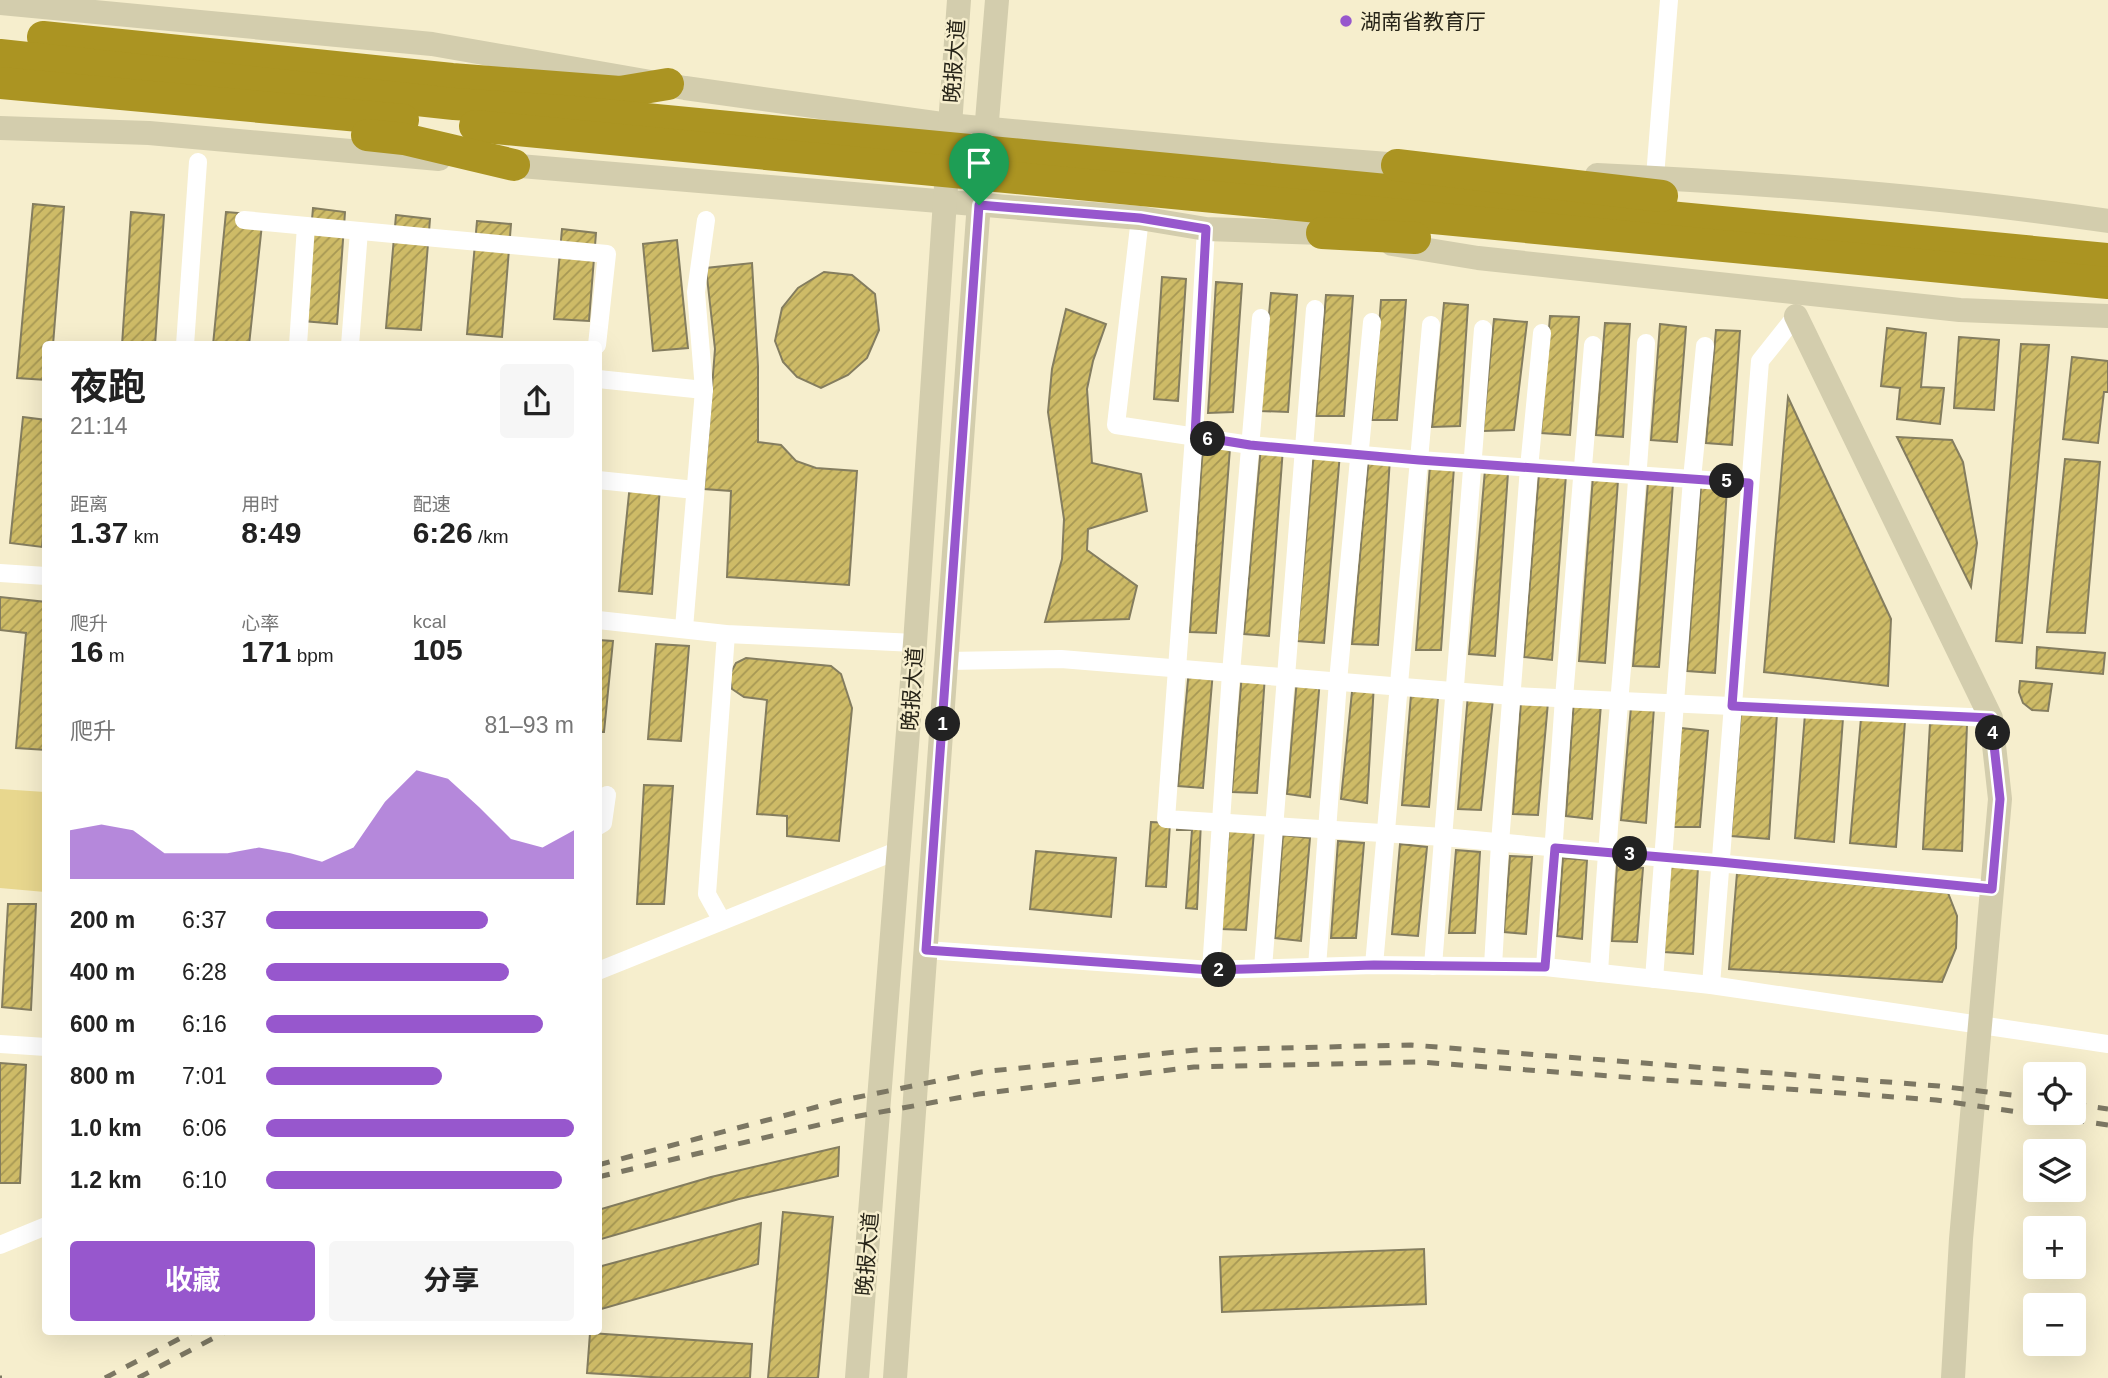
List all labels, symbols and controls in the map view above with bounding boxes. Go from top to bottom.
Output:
place label: 湖南省教育厅 [1360,10,1486,33]
marker: 湖南省教育厅 [1338,13,1354,29]
street label: 晚报大道 [940,18,968,104]
pin [949,133,1009,205]
icon: arrive [960,144,998,182]
button: share [500,364,574,438]
text: 夜跑 [70,366,146,408]
text: 21:14 [70,413,128,439]
pin: 6 [1190,422,1226,457]
text: 6 [1202,428,1213,449]
pin: 5 [1710,463,1744,498]
text: 5 [1721,470,1732,491]
text: 距离 [70,494,108,515]
text: 用时 [241,494,279,515]
text: 配速 [413,494,451,515]
text: 1.37 [70,516,128,549]
text: 8:49 [241,516,301,549]
text: 6:26 [413,516,473,549]
text: km [128,526,159,547]
text: /km [473,526,509,547]
text: kcal [413,611,446,632]
text: 爬升 [70,613,108,634]
text: 心率 [241,613,279,634]
text: 105 [413,633,463,666]
text: 16 [70,635,103,668]
text: 171 [241,635,291,668]
text: m [103,645,124,666]
text: bpm [291,645,334,666]
street label: 晚报大道 [898,646,926,732]
pin: 1 [926,706,960,742]
text: 81–93 m [484,712,574,738]
text: 1 [937,713,948,734]
pin: 4 [1976,716,2010,750]
text: 爬升 [70,718,116,744]
text: 4 [1987,722,1998,743]
pin: 3 [1612,836,1648,872]
text: 3 [1624,843,1635,864]
text: 200 m [70,907,135,933]
text: 6:37 [182,907,227,933]
pin: 2 [1202,953,1236,988]
text: 400 m [70,959,135,985]
text: 6:28 [182,959,227,985]
text: 2 [1213,959,1224,980]
text: 600 m [70,1011,135,1037]
text: 6:16 [182,1011,227,1037]
map controls [2023,1062,2086,1356]
button: locate [2023,1062,2086,1125]
text: 800 m [70,1063,135,1089]
text: 7:01 [182,1063,227,1089]
text: 1.0 km [70,1115,142,1141]
text: 6:06 [182,1115,227,1141]
button: layers [2023,1139,2086,1202]
text: 1.2 km [70,1167,142,1193]
text: 6:10 [182,1167,227,1193]
street label: 晚报大道 [852,1211,882,1297]
button: + [2023,1216,2086,1279]
button: 收藏 [70,1241,315,1321]
button: 分享 [329,1241,574,1321]
button: − [2023,1293,2086,1356]

